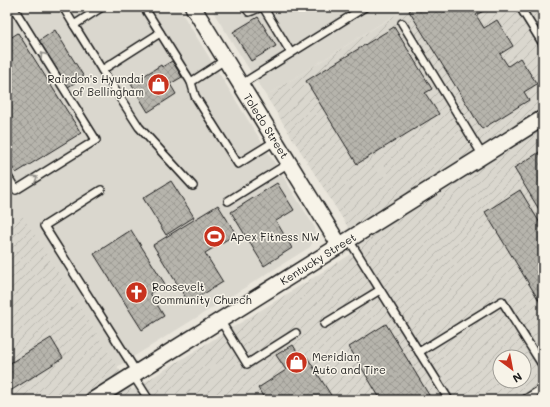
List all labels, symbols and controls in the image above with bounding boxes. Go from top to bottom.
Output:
one-way arrow [40,52,47,59]
place label: Rairdon's Hyundai of Bellingham [47,71,144,99]
shop icon: Rairdon's Hyundai of Bellingham [146,72,172,98]
street label: Toledo Street [240,90,293,161]
one-way arrow [31,175,38,183]
sports icon: Apex Fitness NW [202,224,228,250]
place label: Apex Fitness NW [230,229,320,244]
street label: Kentucky Street [277,229,359,288]
place label: Roosevelt Community Church [152,279,252,307]
church icon: Roosevelt Community Church [123,280,149,306]
place label: Meridian Auto and Tire [312,349,386,377]
north arrow [492,349,532,389]
shop icon: Meridian Auto and Tire [283,350,309,376]
text: N [510,369,525,386]

